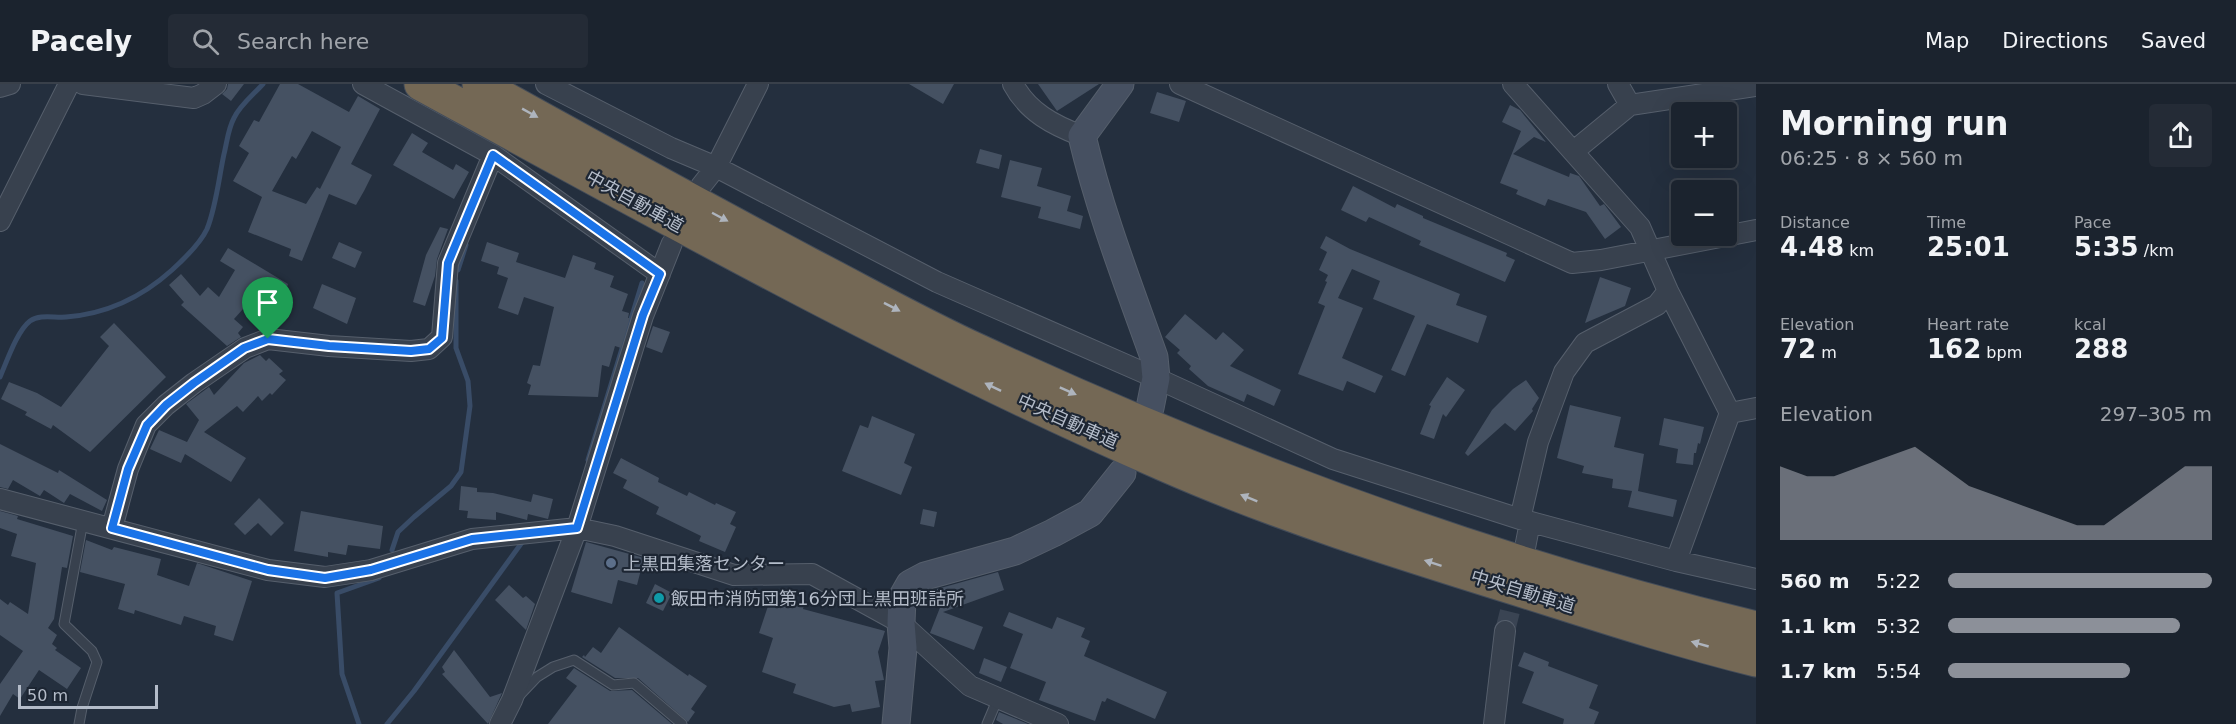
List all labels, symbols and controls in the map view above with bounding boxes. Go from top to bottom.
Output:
search box [168,14,588,68]
text: Pacely [30,25,132,58]
icon: search [189,25,222,58]
text: Search here [237,29,369,54]
text: Map [1925,29,1969,53]
text: Directions [2002,29,2108,53]
text: Saved [2141,29,2206,53]
map controls [1671,102,1737,246]
button: + [1671,102,1737,168]
text: Morning run [1780,104,2008,143]
button: share [2149,104,2212,167]
one-way arrow [522,107,539,117]
text: 06:25 · 8 × 560 m [1780,146,1963,170]
street label: 中央自動車道 [583,166,687,236]
button: − [1671,180,1737,246]
one-way arrow [711,212,728,222]
text: Distance [1780,213,1850,232]
text: Time [1927,213,1966,232]
text: Pace [2074,213,2111,232]
text: 4.48 [1780,232,1844,262]
text: 25:01 [1927,232,2010,262]
text: 5:35 [2074,232,2139,262]
text: km [1844,241,1874,260]
text: /km [2139,241,2174,260]
pin [242,277,293,339]
icon: arrive [251,286,284,319]
one-way arrow [884,302,901,312]
text: Elevation [1780,315,1854,334]
text: Heart rate [1927,315,2009,334]
text: kcal [2074,315,2106,334]
text: 72 [1780,334,1816,364]
text: 162 [1927,334,1981,364]
text: 288 [2074,334,2128,364]
text: m [1816,343,1837,362]
text: bpm [1981,343,2022,362]
one-way arrow [985,382,1002,391]
one-way arrow [1060,386,1078,396]
street label: 中央自動車道 [1014,389,1122,453]
text: Elevation [1780,402,1873,426]
text: 297–305 m [2100,402,2212,426]
one-way arrow [1240,493,1258,502]
place label: 上黒田集落センター [623,553,785,574]
marker: 上黒田集落センター [604,556,618,570]
one-way arrow [1424,557,1442,567]
street label: 中央自動車道 [1468,565,1578,617]
text: 560 m [1780,569,1850,593]
text: 5:22 [1876,569,1921,593]
place label: 飯田市消防団第16分団上黒田班詰所 [671,588,964,609]
marker: 飯田市消防団第16分団上黒田班詰所 [652,591,666,605]
text: 1.1 km [1780,614,1857,638]
text: 5:32 [1876,614,1921,638]
one-way arrow [1690,639,1708,648]
text: 1.7 km [1780,659,1857,683]
text: 5:54 [1876,659,1921,683]
scale bar [18,682,158,710]
text: 50 m [27,686,68,705]

